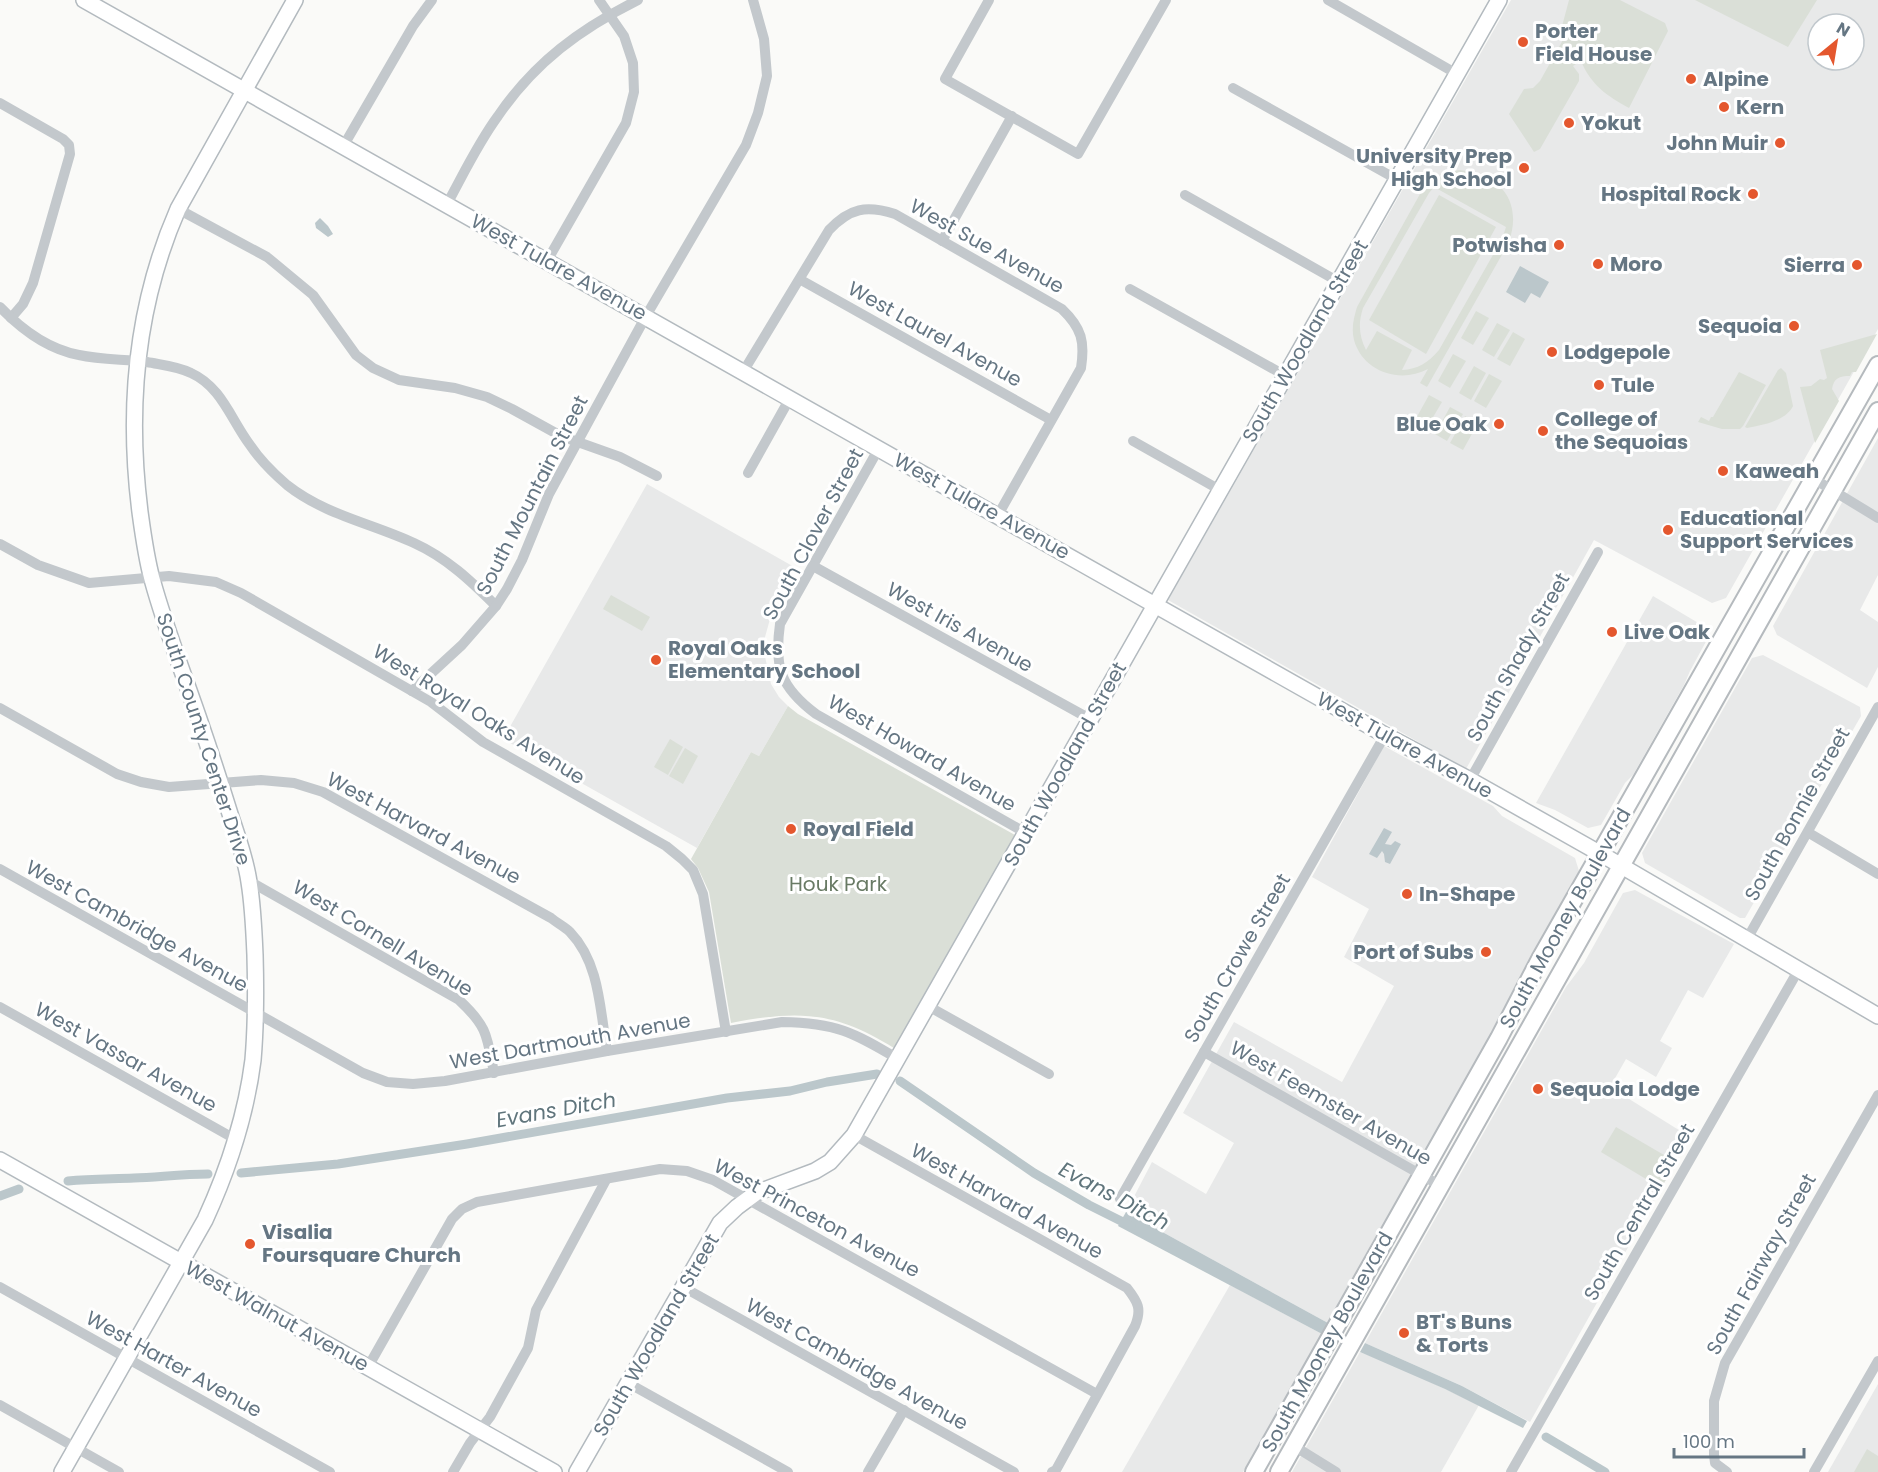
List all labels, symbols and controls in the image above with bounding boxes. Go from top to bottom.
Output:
north arrow [1806,12,1866,72]
text: N [1832,16,1854,42]
place label: Porter Field House [1535,17,1652,68]
marker: Porter Field House [1516,35,1530,49]
place label: Alpine [1703,65,1769,93]
marker: Alpine [1684,72,1698,86]
place label: Kern [1736,93,1784,121]
marker: Kern [1717,100,1731,114]
place label: Yokut [1581,109,1641,137]
marker: Yokut [1562,116,1576,130]
place label: John Muir [1666,129,1768,157]
marker: John Muir [1773,136,1787,150]
place label: University Prep High School [1356,142,1512,193]
marker: University Prep High School [1517,161,1531,175]
place label: Hospital Rock [1601,180,1742,208]
marker: Hospital Rock [1746,187,1760,201]
street label: West Sue Avenue [905,192,1069,300]
street label: West Tulare Avenue [466,207,652,327]
place label: Potwisha [1452,231,1547,259]
street label: South Woodland Street [1235,234,1375,448]
marker: Potwisha [1552,238,1566,252]
place label: Moro [1610,250,1663,278]
place label: Sierra [1784,251,1845,279]
marker: Moro [1591,257,1605,271]
marker: Sierra [1850,258,1864,272]
street label: West Laurel Avenue [843,274,1027,394]
place label: Sequoia [1698,312,1782,340]
marker: Sequoia [1787,319,1801,333]
place label: Lodgepole [1564,338,1670,366]
marker: Lodgepole [1545,345,1559,359]
place label: Tule [1611,371,1655,399]
marker: Tule [1592,378,1606,392]
street label: South Mountain Street [469,390,595,600]
place label: College of the Sequoias [1555,405,1688,456]
place label: Blue Oak [1396,410,1488,438]
marker: Blue Oak [1492,417,1506,431]
marker: College of the Sequoias [1536,424,1550,438]
street label: South Clover Street [756,443,870,625]
street label: West Tulare Avenue [889,446,1075,566]
place label: Kaweah [1735,457,1819,485]
marker: Kaweah [1716,464,1730,478]
place label: Educational Support Services [1680,504,1854,555]
marker: Educational Support Services [1661,523,1675,537]
street label: South Shady Street [1460,567,1576,747]
street label: West Iris Avenue [882,575,1038,679]
street label: South County Center Drive [150,609,258,869]
place label: Live Oak [1624,618,1711,646]
marker: Live Oak [1605,625,1619,639]
place label: Royal Oaks Elementary School [668,634,860,685]
street label: West Royal Oaks Avenue [368,637,590,791]
marker: Royal Oaks Elementary School [649,653,663,667]
street label: South Woodland Street [997,657,1133,871]
street label: West Tulare Avenue [1312,685,1498,805]
street label: West Howard Avenue [823,688,1021,818]
street label: South Bonnie Street [1738,722,1856,906]
street label: West Harvard Avenue [322,765,526,891]
street label: South Mooney Boulevard [1493,803,1637,1033]
place label: Royal Field [803,815,914,843]
marker: Royal Field [784,822,798,836]
street label: West Cambridge Avenue [21,853,253,999]
street label: South Crowe Street [1177,868,1297,1048]
park label: Houk Park [789,870,888,898]
street label: West Cornell Avenue [287,873,479,1003]
place label: In-Shape [1419,880,1515,908]
marker: In-Shape [1400,887,1414,901]
place label: Port of Subs [1353,938,1474,966]
marker: Port of Subs [1479,945,1493,959]
street label: West Vassar Avenue [30,995,222,1119]
street label: West Dartmouth Avenue [447,1006,693,1076]
street label: West Feemster Avenue [1225,1034,1437,1172]
place label: Sequoia Lodge [1550,1075,1700,1103]
marker: Sequoia Lodge [1531,1082,1545,1096]
water label: Evans Ditch [494,1085,618,1134]
street label: South Central Street [1577,1118,1701,1306]
street label: West Harvard Avenue [906,1136,1108,1266]
street label: West Princeton Avenue [709,1152,925,1284]
water label: Evans Ditch [1054,1154,1175,1237]
street label: South Fairway Street [1699,1168,1823,1360]
place label: Visalia Foursquare Church [262,1218,461,1269]
street label: South Mooney Boulevard [1255,1227,1399,1457]
street label: South Woodland Street [586,1228,726,1442]
marker: Visalia Foursquare Church [243,1237,257,1251]
street label: West Walnut Avenue [180,1254,374,1378]
street label: West Cambridge Avenue [741,1291,973,1437]
street label: West Harter Avenue [81,1304,267,1424]
place label: BT's Buns & Torts [1416,1308,1512,1359]
marker: BT's Buns & Torts [1397,1326,1411,1340]
scale bar [1674,1421,1804,1459]
text: 100 m [1683,1429,1735,1454]

